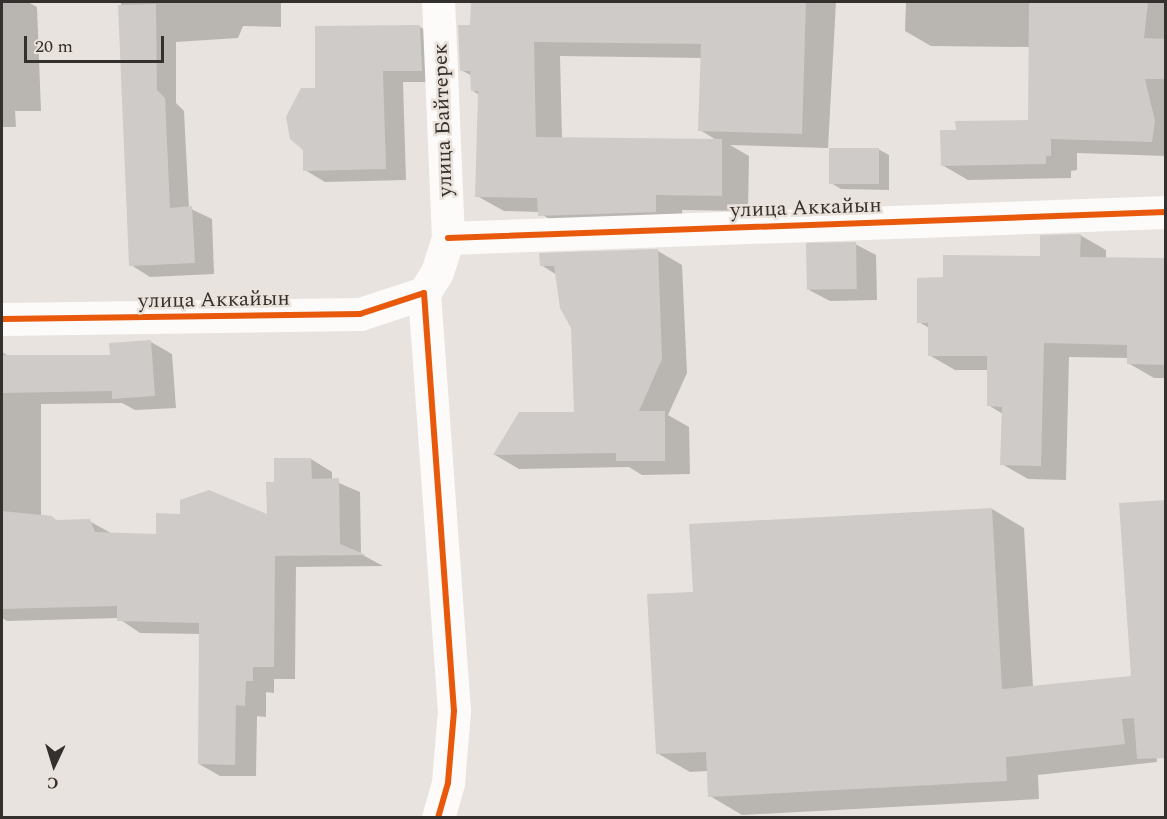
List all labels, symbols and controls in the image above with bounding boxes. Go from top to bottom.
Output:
scale bar [27,24,166,62]
text: 20 m [35,33,73,60]
street label: улица Байтерек [428,43,458,197]
street label: улица Аккайын [730,193,882,223]
street label: улица Аккайын [138,286,290,314]
north arrow [24,735,84,795]
text: С [46,771,59,795]

